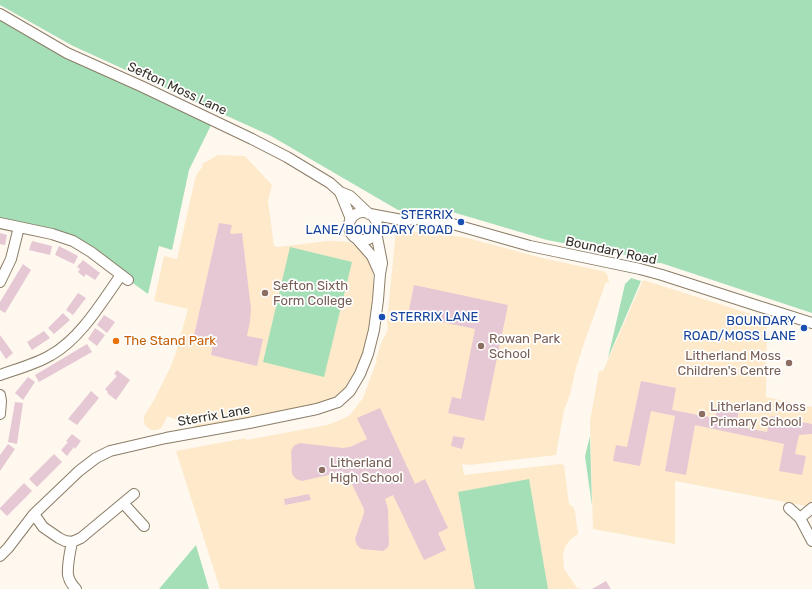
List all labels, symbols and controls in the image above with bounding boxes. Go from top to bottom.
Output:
street label: Sefton Moss Lane [125,59,229,119]
place label: STERRIX LANE/BOUNDARY ROAD [306,207,453,238]
marker: STERRIX LANE/BOUNDARY ROAD [456,217,466,227]
street label: Boundary Road [564,234,658,268]
place label: Sefton Sixth Form College [273,278,352,309]
marker: Sefton Sixth Form College [260,288,270,298]
place label: STERRIX LANE [390,309,478,325]
marker: STERRIX LANE [377,312,387,322]
place label: BOUNDARY ROAD/MOSS LANE [683,313,796,344]
marker: BOUNDARY ROAD/MOSS LANE [799,323,809,333]
place label: Rowan Park School [489,331,560,362]
place label: The Stand Park [124,333,216,349]
marker: The Stand Park [111,336,121,346]
marker: Rowan Park School [476,341,486,351]
place label: Litherland Moss Children's Centre [678,348,781,379]
marker: Litherland Moss Children's Centre [784,358,794,368]
place label: Litherland Moss Primary School [710,399,806,430]
street label: Sterrix Lane [177,402,251,430]
marker: Litherland Moss Primary School [697,409,707,419]
place label: Litherland High School [330,455,403,486]
marker: Litherland High School [317,465,327,475]

